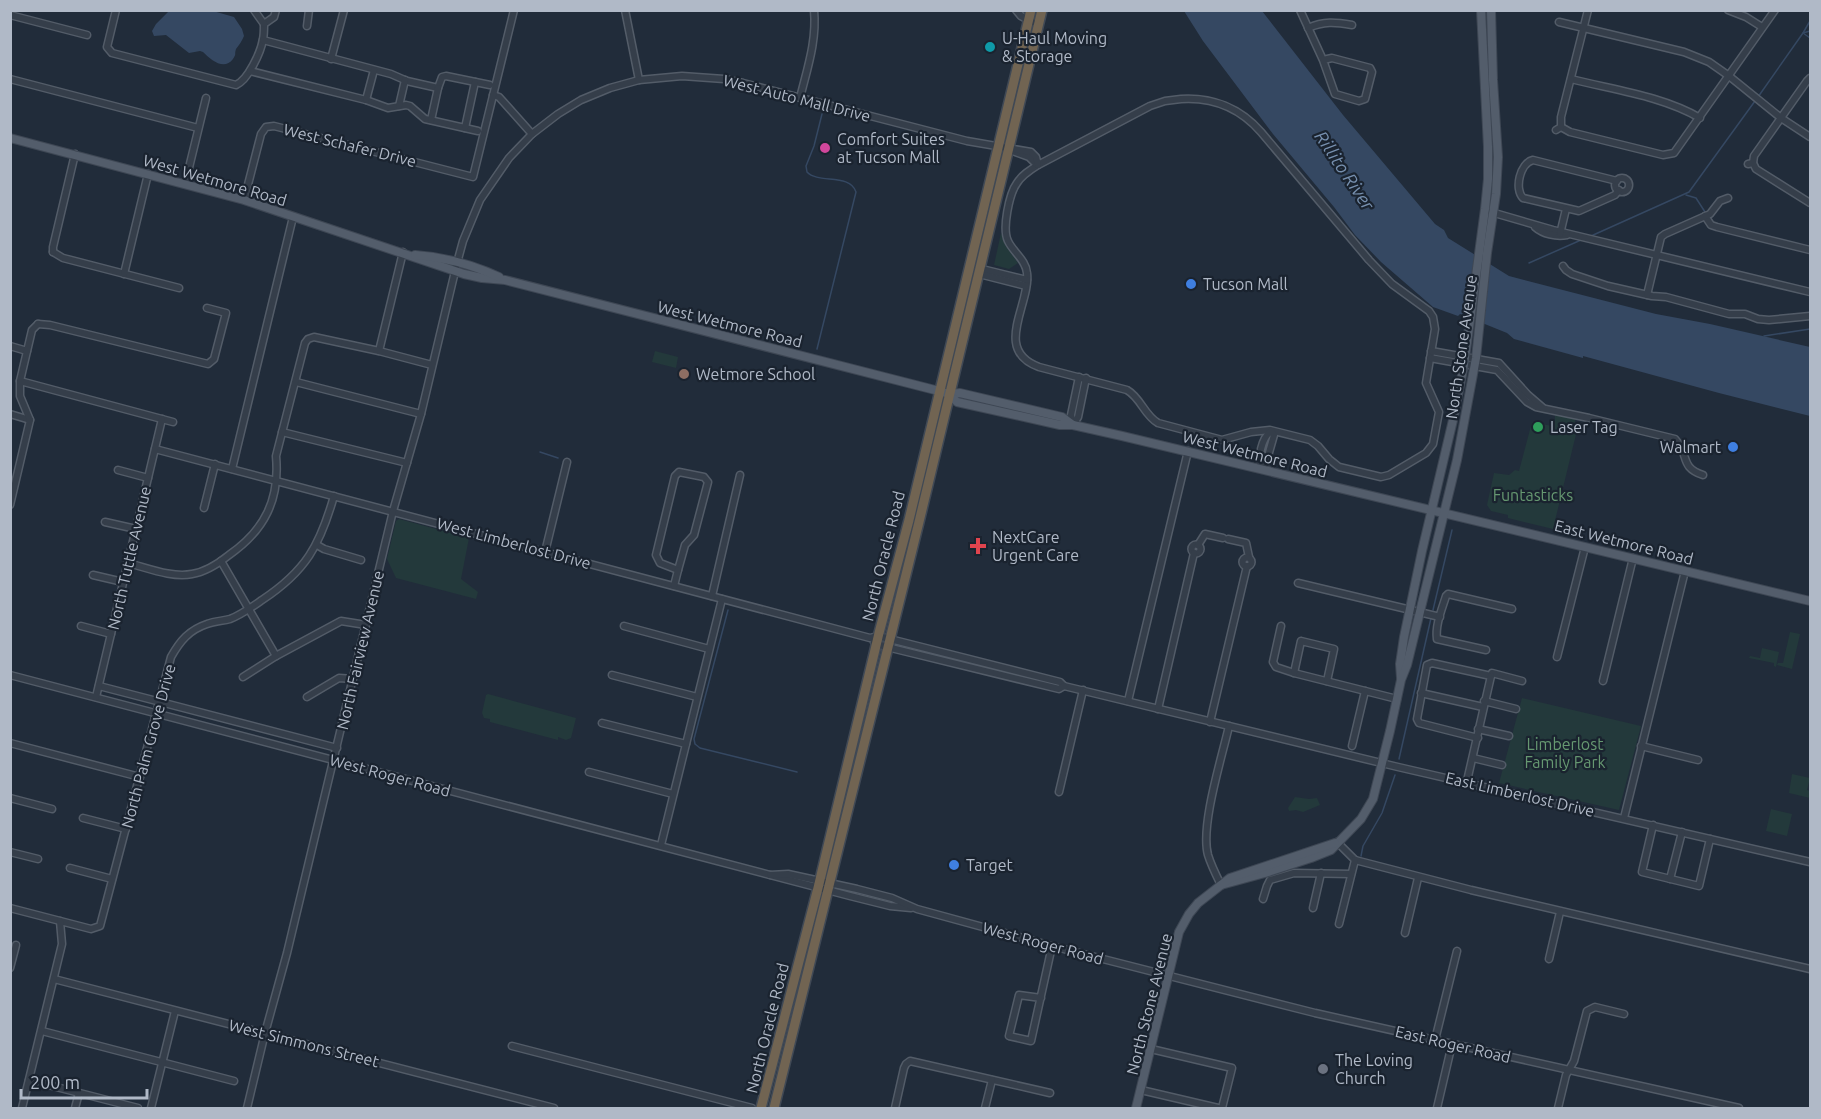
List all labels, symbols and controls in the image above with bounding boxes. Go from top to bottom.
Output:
place label: U-Haul Moving & Storage [1002,29,1107,65]
marker: U-Haul Moving & Storage [983,40,997,54]
street label: West Auto Mall Drive [722,71,872,125]
street label: West Schafer Drive [282,120,418,170]
water label: Rillito River [1311,127,1379,214]
place label: Comfort Suites at Tucson Mall [837,130,945,166]
marker: Comfort Suites at Tucson Mall [818,141,832,155]
street label: West Wetmore Road [141,151,289,209]
street label: North Stone Avenue [1442,274,1480,420]
place label: Tucson Mall [1203,275,1288,293]
marker: Tucson Mall [1184,277,1198,291]
street label: West Wetmore Road [656,297,804,351]
place label: Wetmore School [696,365,815,383]
marker: Wetmore School [677,367,691,381]
place label: Laser Tag [1550,418,1618,436]
marker: Laser Tag [1531,420,1545,434]
street label: West Wetmore Road [1181,427,1329,481]
place label: Walmart [1660,438,1722,456]
marker: Walmart [1726,440,1740,454]
street label: North Tuttle Avenue [104,485,154,631]
park label: Funtasticks [1493,486,1573,504]
street label: North Oracle Road [858,489,908,623]
street label: West Limberlost Drive [435,514,593,572]
street label: East Wetmore Road [1553,516,1695,568]
place label: NextCare Urgent Care [992,528,1079,564]
marker: NextCare Urgent Care [969,537,987,555]
street label: North Fairview Avenue [333,569,387,731]
street label: North Palm Grove Drive [117,662,179,830]
park label: Limberlost Family Park [1524,735,1606,771]
street label: West Roger Road [328,750,452,800]
street label: East Limberlost Drive [1444,768,1596,820]
place label: Target [966,856,1014,874]
marker: Target [947,858,961,872]
street label: West Roger Road [981,918,1105,968]
street label: North Stone Avenue [1123,931,1175,1077]
street label: North Oracle Road [742,961,792,1095]
street label: West Simmons Street [227,1016,382,1071]
street label: East Roger Road [1393,1022,1513,1066]
place label: The Loving Church [1335,1051,1413,1087]
scale bar [21,1062,147,1100]
marker: The Loving Church [1316,1062,1330,1076]
text: 200 m [30,1072,80,1092]

